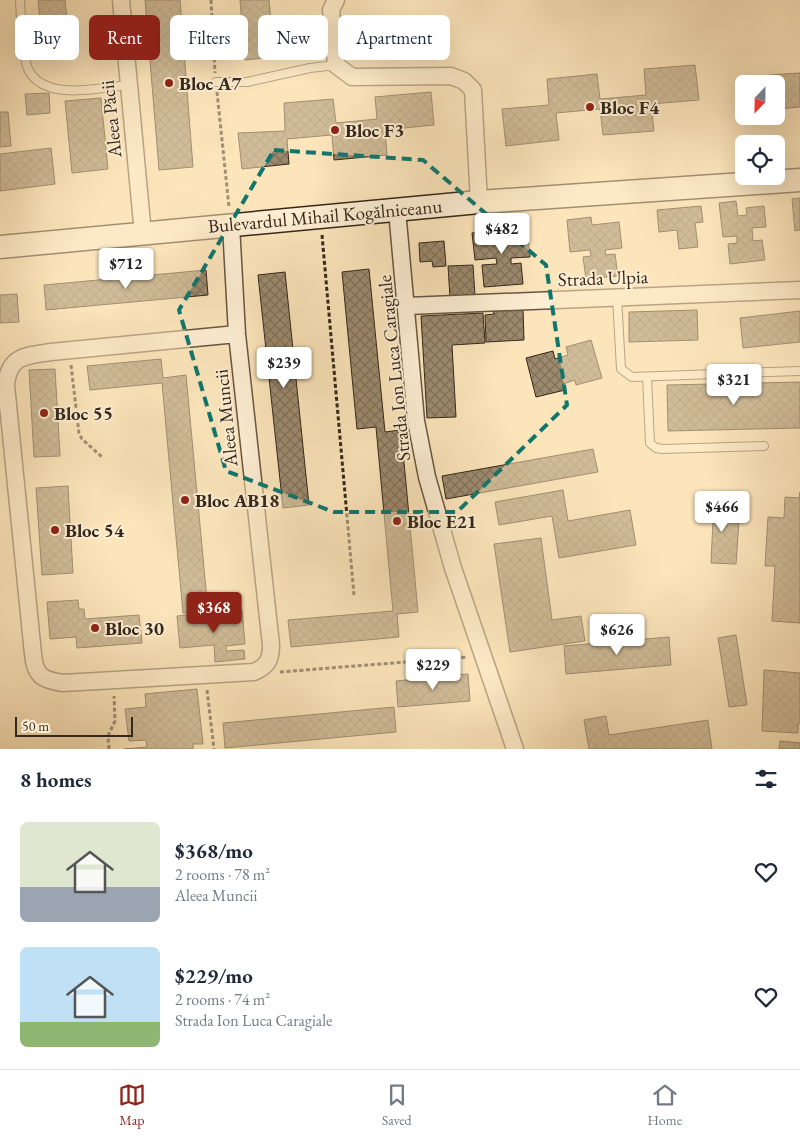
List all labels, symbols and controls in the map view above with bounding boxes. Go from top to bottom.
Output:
chip: Buy [15,15,79,60]
chip: Rent [89,15,160,60]
chip: Filters [170,15,248,60]
chip: New [258,15,328,60]
chip: Apartment [338,15,450,60]
place label: Bloc A7 [179,71,243,96]
north arrow [735,75,785,125]
map controls [735,75,785,185]
marker: Bloc A7 [163,77,175,89]
street label: Aleea Păcii [94,79,128,160]
place label: Bloc F4 [600,95,660,120]
marker: Bloc F4 [584,101,596,113]
place label: Bloc F3 [345,118,404,143]
marker: Bloc F3 [329,124,341,136]
button: locate [735,135,785,185]
street label: Bulevardul Mihail Kogălniceanu [207,193,443,239]
pin: $482 [472,212,532,255]
text: $482 [486,218,518,239]
pin: $712 [96,248,156,290]
text: $712 [110,253,142,274]
street label: Strada Ulpia [557,264,649,292]
street label: Strada Ion Luca Caragiale [372,274,416,462]
pin: $239 [254,346,314,389]
text: $239 [268,352,300,373]
pin: $321 [704,364,764,406]
street label: Aleea Muncii [208,368,244,469]
text: $321 [718,369,750,390]
place label: Bloc 55 [54,401,113,426]
marker: Bloc 55 [38,407,50,419]
place label: Bloc AB18 [195,488,279,513]
pin: $466 [692,490,752,533]
marker: Bloc AB18 [179,494,191,506]
text: $466 [706,496,738,517]
place label: Bloc E21 [407,509,477,534]
marker: Bloc E21 [391,515,403,527]
place label: Bloc 54 [65,518,125,543]
marker: Bloc 54 [49,524,61,536]
pin: $368 [184,592,244,634]
text: $368 [198,597,230,618]
pin: $626 [587,614,647,656]
place label: Bloc 30 [105,616,164,641]
text: $626 [601,619,633,640]
marker: Bloc 30 [89,622,101,634]
pin: $229 [403,648,463,691]
text: $229 [417,654,449,675]
scale bar [15,714,132,737]
text: 50 m [22,717,49,735]
icon: filters [752,765,780,793]
text: 8 homes [20,766,92,793]
text: $368/mo [175,837,253,864]
icon: home [60,842,120,902]
icon: heart [752,858,780,886]
text: 2 rooms · 78 m² [175,864,270,885]
text: Aleea Muncii [175,885,257,906]
text: $229/mo [175,962,253,989]
icon: home [60,967,120,1027]
icon: heart [752,983,780,1011]
text: 2 rooms · 74 m² [175,989,270,1010]
text: Strada Ion Luca Caragiale [175,1010,332,1031]
tab: Map [118,1081,146,1129]
tab: Saved [382,1081,412,1129]
tab: Home [647,1081,682,1129]

